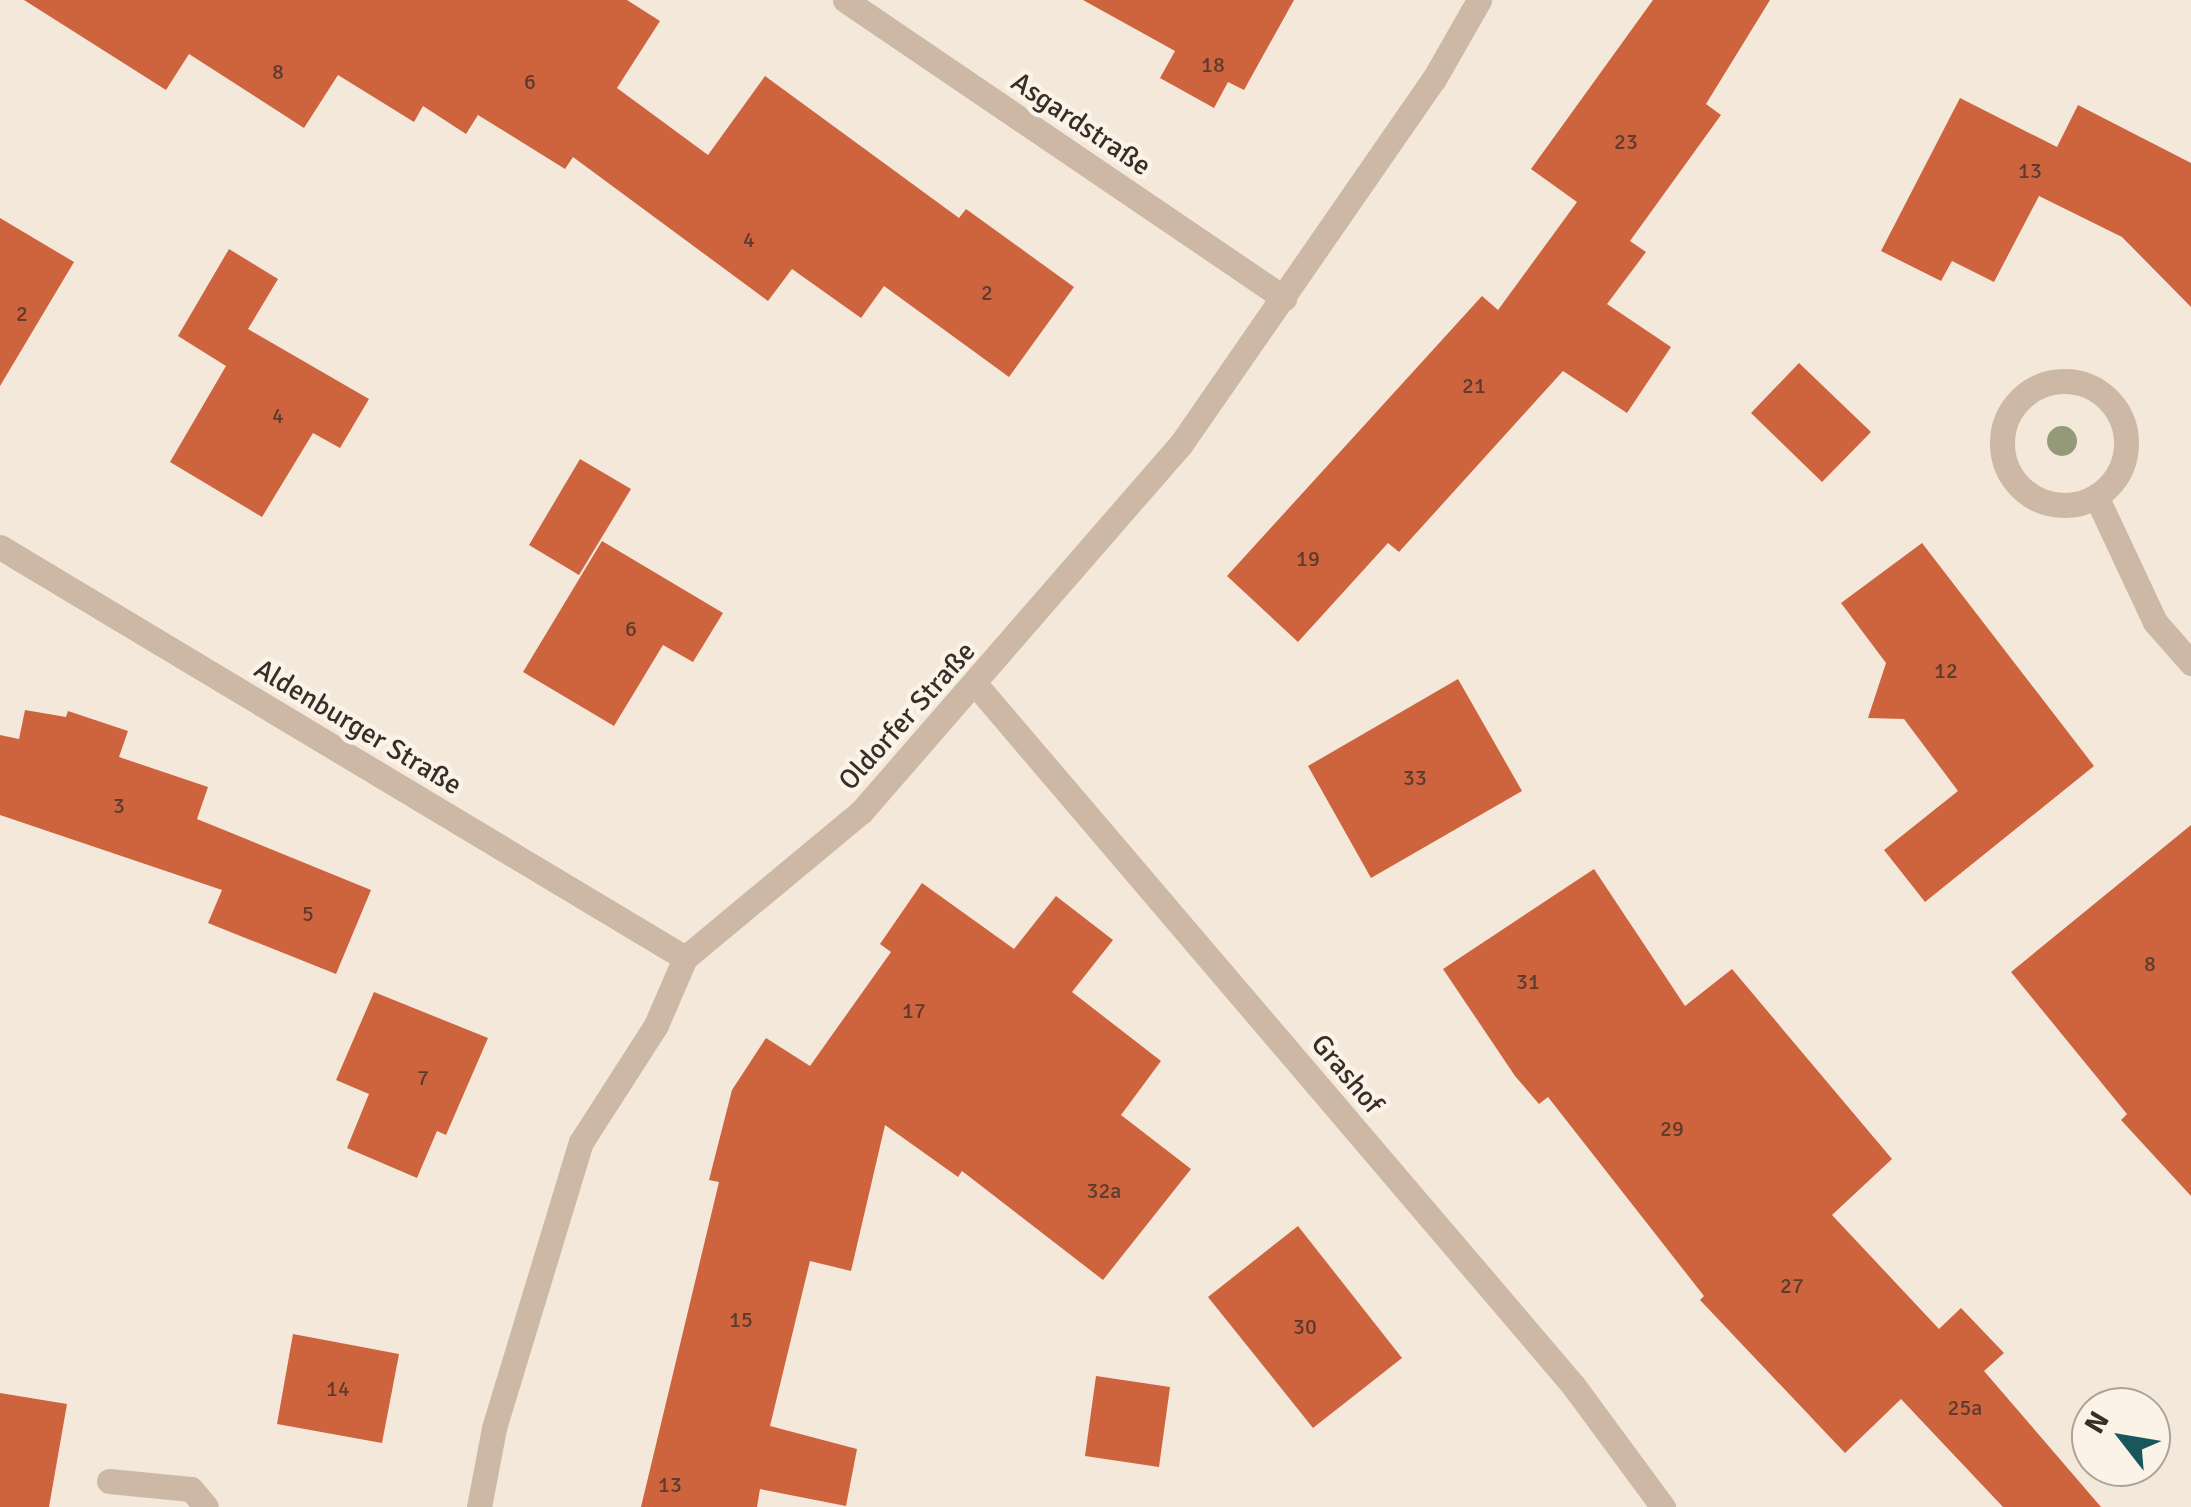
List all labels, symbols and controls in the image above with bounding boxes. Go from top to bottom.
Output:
house number: 18 [1201,52,1225,78]
house number: 8 [272,59,284,85]
street label: Asgardstraße [1005,65,1157,183]
house number: 6 [524,69,536,95]
house number: 23 [1614,129,1638,155]
house number: 13 [2018,158,2042,184]
house number: 4 [743,227,755,253]
house number: 2 [981,280,993,306]
house number: 2 [16,301,28,327]
house number: 21 [1462,373,1486,399]
house number: 4 [272,403,284,429]
house number: 19 [1296,546,1320,572]
house number: 6 [625,616,637,642]
street label: Oldorfer Straße [832,635,982,797]
street label: Aldenburger Straße [248,652,468,802]
house number: 12 [1934,658,1958,684]
house number: 33 [1403,765,1427,791]
house number: 3 [113,793,125,819]
house number: 5 [302,901,314,927]
house number: 8 [2144,951,2156,977]
house number: 31 [1516,969,1540,995]
house number: 17 [902,998,926,1024]
street label: Grashof [1304,1027,1390,1121]
house number: 7 [417,1065,429,1091]
house number: 29 [1660,1116,1684,1142]
house number: 32a [1087,1178,1121,1204]
house number: 27 [1780,1273,1804,1299]
house number: 15 [729,1307,753,1333]
house number: 30 [1293,1314,1317,1340]
house number: 14 [326,1376,350,1402]
north arrow [2071,1387,2171,1487]
house number: 25a [1948,1395,1982,1421]
text: N [2077,1405,2117,1440]
house number: 13 [658,1472,682,1498]

